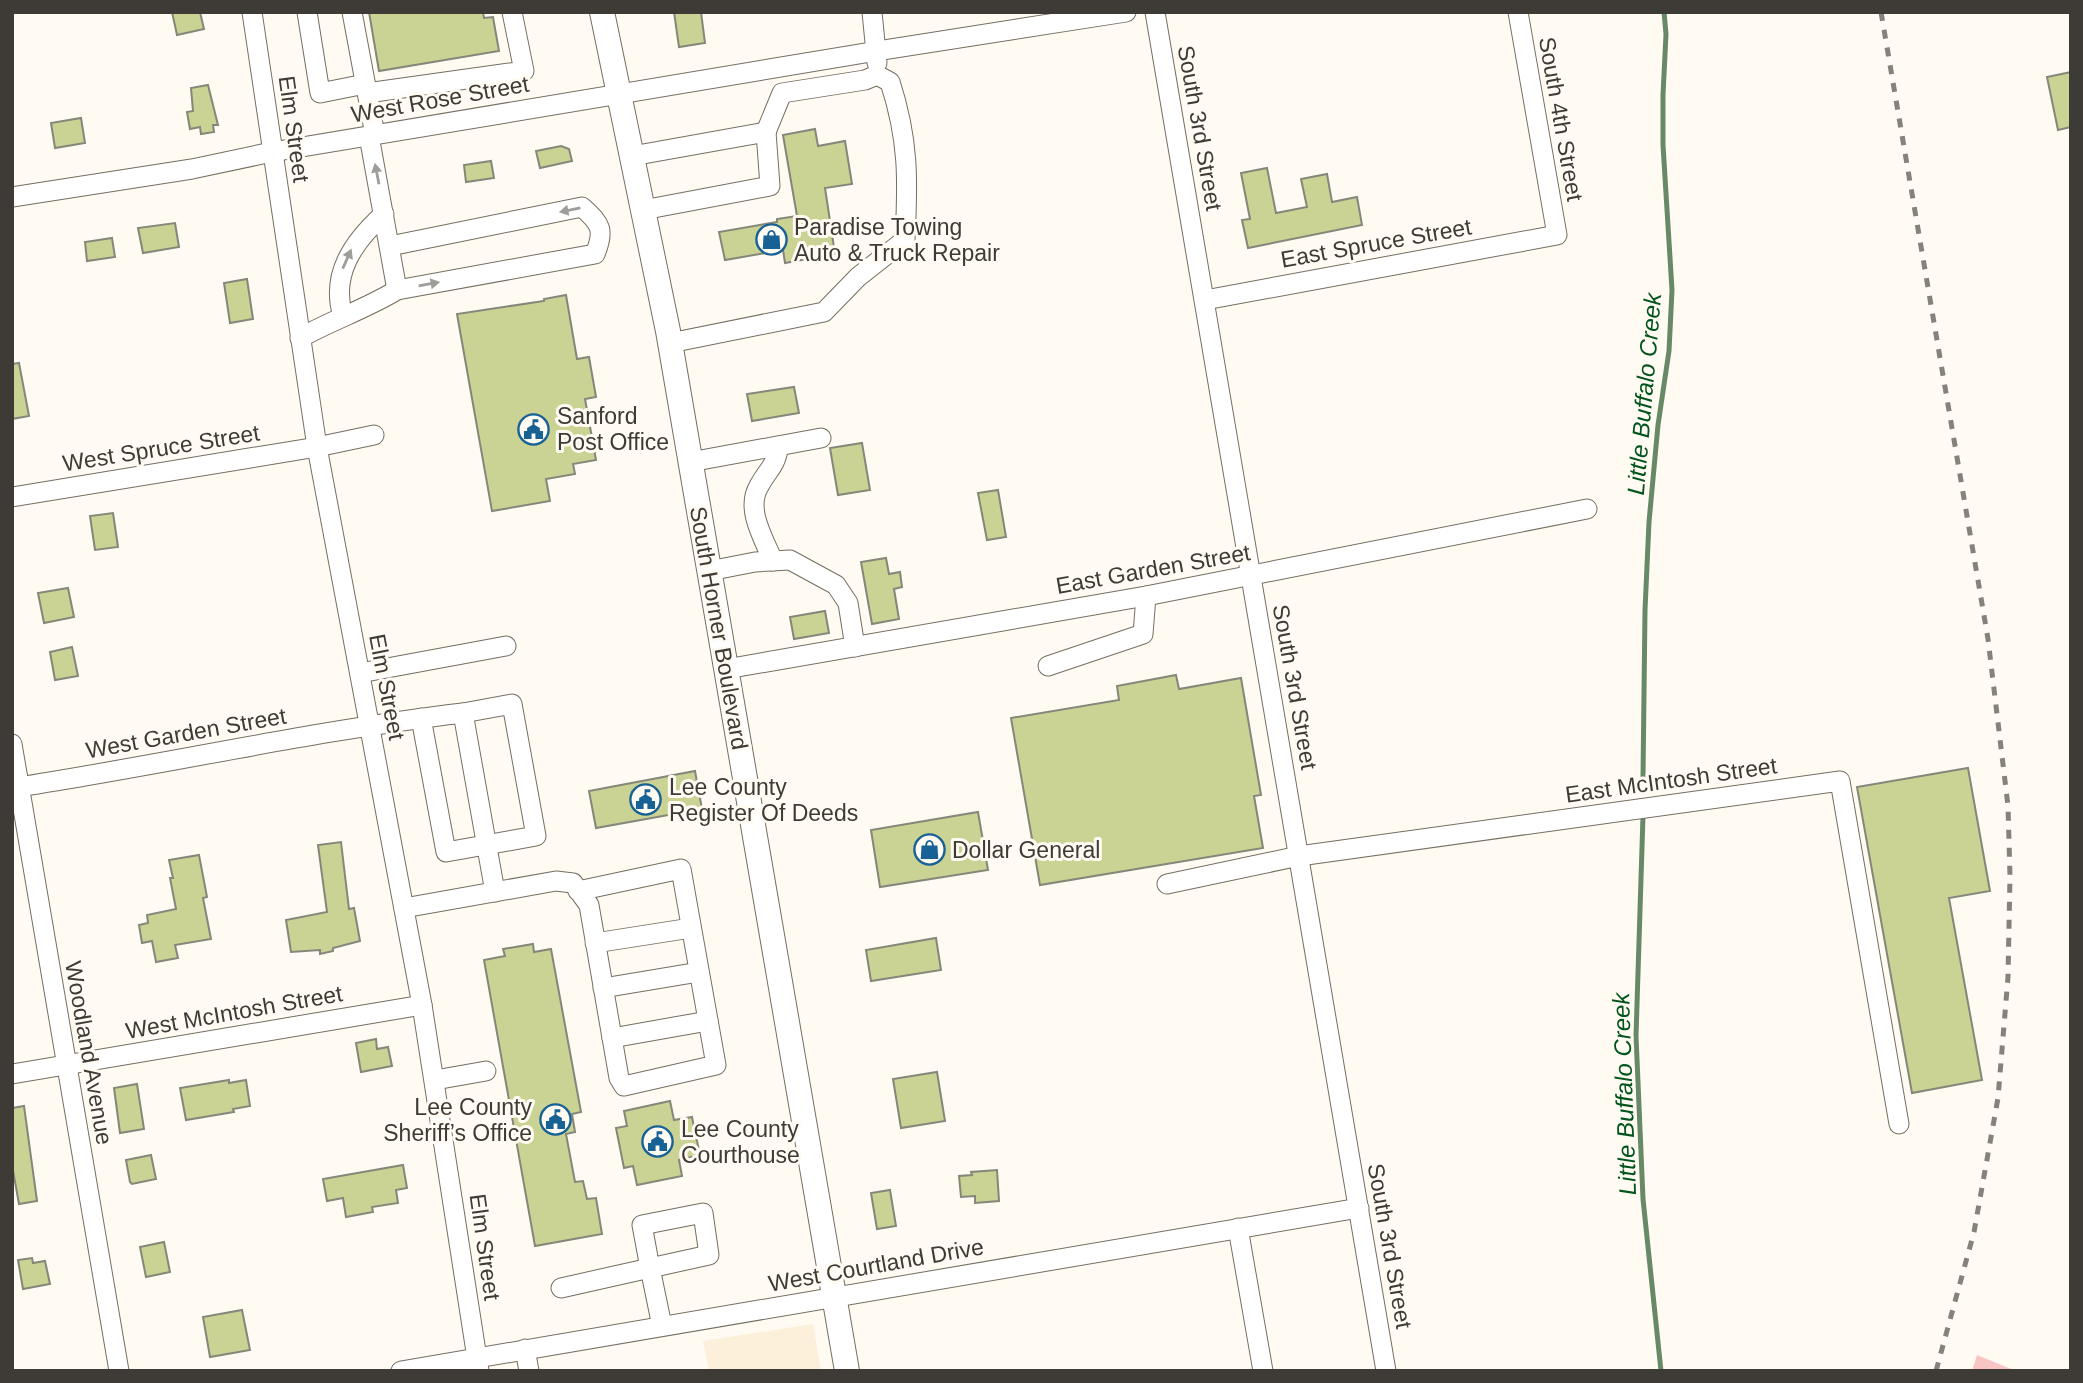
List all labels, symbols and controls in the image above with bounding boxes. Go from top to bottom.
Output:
street label: South 4th Street [1534,35,1588,204]
street label: South 3rd Street [1173,43,1227,213]
street label: West Rose Street [349,70,531,127]
street label: Elm Street [274,74,314,185]
one-way arrow [371,163,382,185]
one-way arrow [559,204,581,215]
street label: East Spruce Street [1279,213,1474,273]
place label: Paradise Towing Auto & Truck Repair [794,214,1000,266]
shop icon: Paradise Towing Auto & Truck Repair [754,223,788,257]
one-way arrow [342,249,353,269]
one-way arrow [418,278,440,289]
water label: Little Buffalo Creek [1622,290,1666,496]
place label: Sanford Post Office [557,403,669,455]
public building icon: Sanford Post Office [517,412,551,446]
street label: West Spruce Street [61,420,262,476]
street label: South Horner Boulevard [685,504,753,752]
street label: East Garden Street [1054,539,1253,599]
street label: South 3rd Street [1268,602,1322,772]
street label: Elm Street [364,632,410,743]
street label: West Garden Street [84,702,289,763]
street label: East McIntosh Street [1563,752,1779,808]
place label: Lee County Register Of Deeds [669,774,858,826]
public building icon: Lee County Register Of Deeds [629,783,663,817]
shop icon: Dollar General [912,833,946,867]
place label: Dollar General [952,837,1100,863]
street label: Woodland Avenue [60,959,118,1147]
street label: West McIntosh Street [124,980,345,1044]
water label: Little Buffalo Creek [1607,990,1641,1196]
place label: Lee County Sheriff’s Office [383,1094,532,1146]
public building icon: Lee County Sheriff’s Office [538,1103,572,1137]
place label: Lee County Courthouse [681,1116,800,1168]
public building icon: Lee County Courthouse [641,1125,675,1159]
street label: South 3rd Street [1363,1161,1417,1331]
street label: Elm Street [465,1192,505,1303]
street label: West Courtland Drive [766,1233,986,1297]

